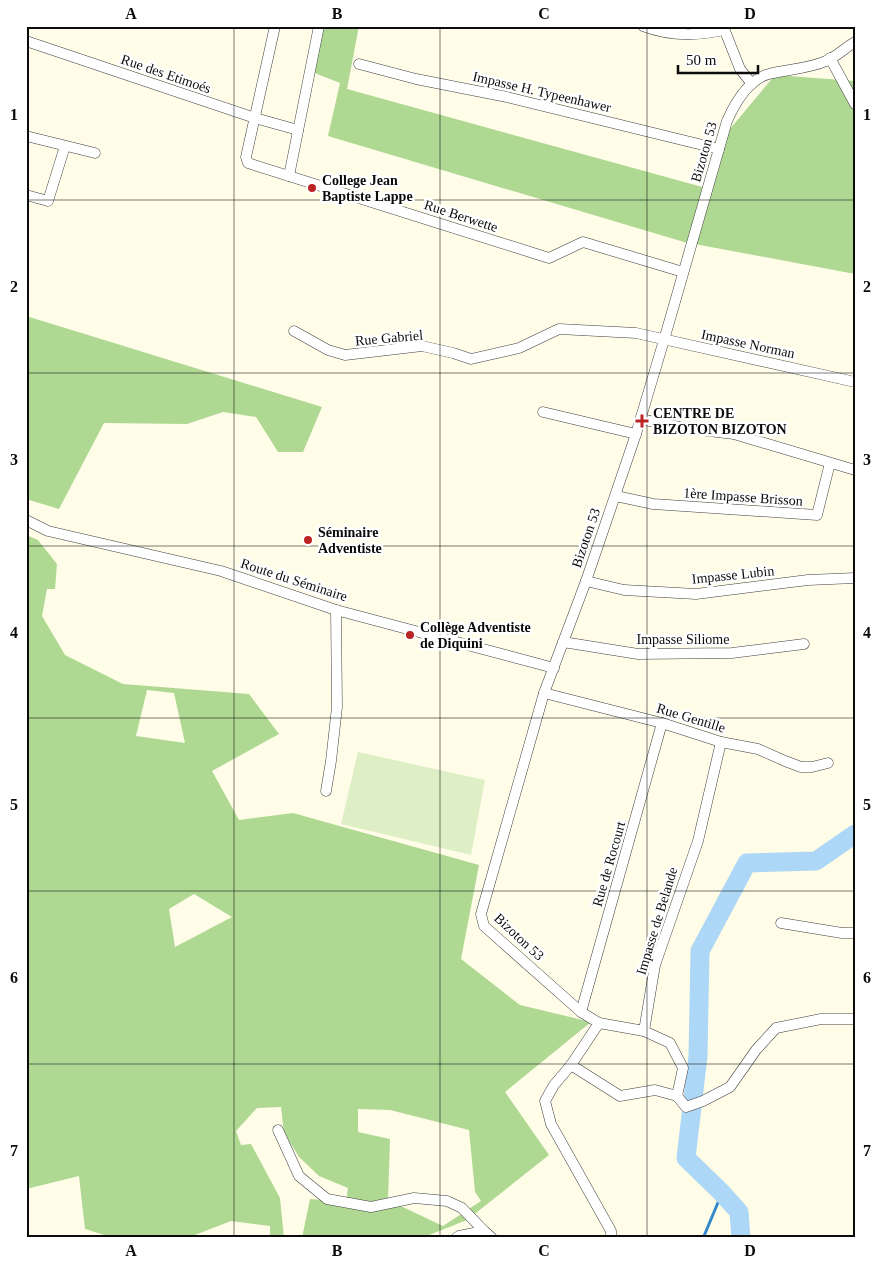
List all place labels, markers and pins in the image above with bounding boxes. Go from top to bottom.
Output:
place label: College Jean Baptiste Lappe [322,173,413,204]
marker: College Jean Baptiste Lappe [306,182,318,194]
place label: CENTRE DE BIZOTON BIZOTON [653,406,787,437]
marker: CENTRE DE BIZOTON BIZOTON [635,414,649,428]
place label: Séminaire Adventiste [318,525,382,556]
marker: Séminaire Adventiste [302,534,314,546]
place label: Collège Adventiste de Diquini [420,620,531,651]
marker: Collège Adventiste de Diquini [404,629,416,641]

